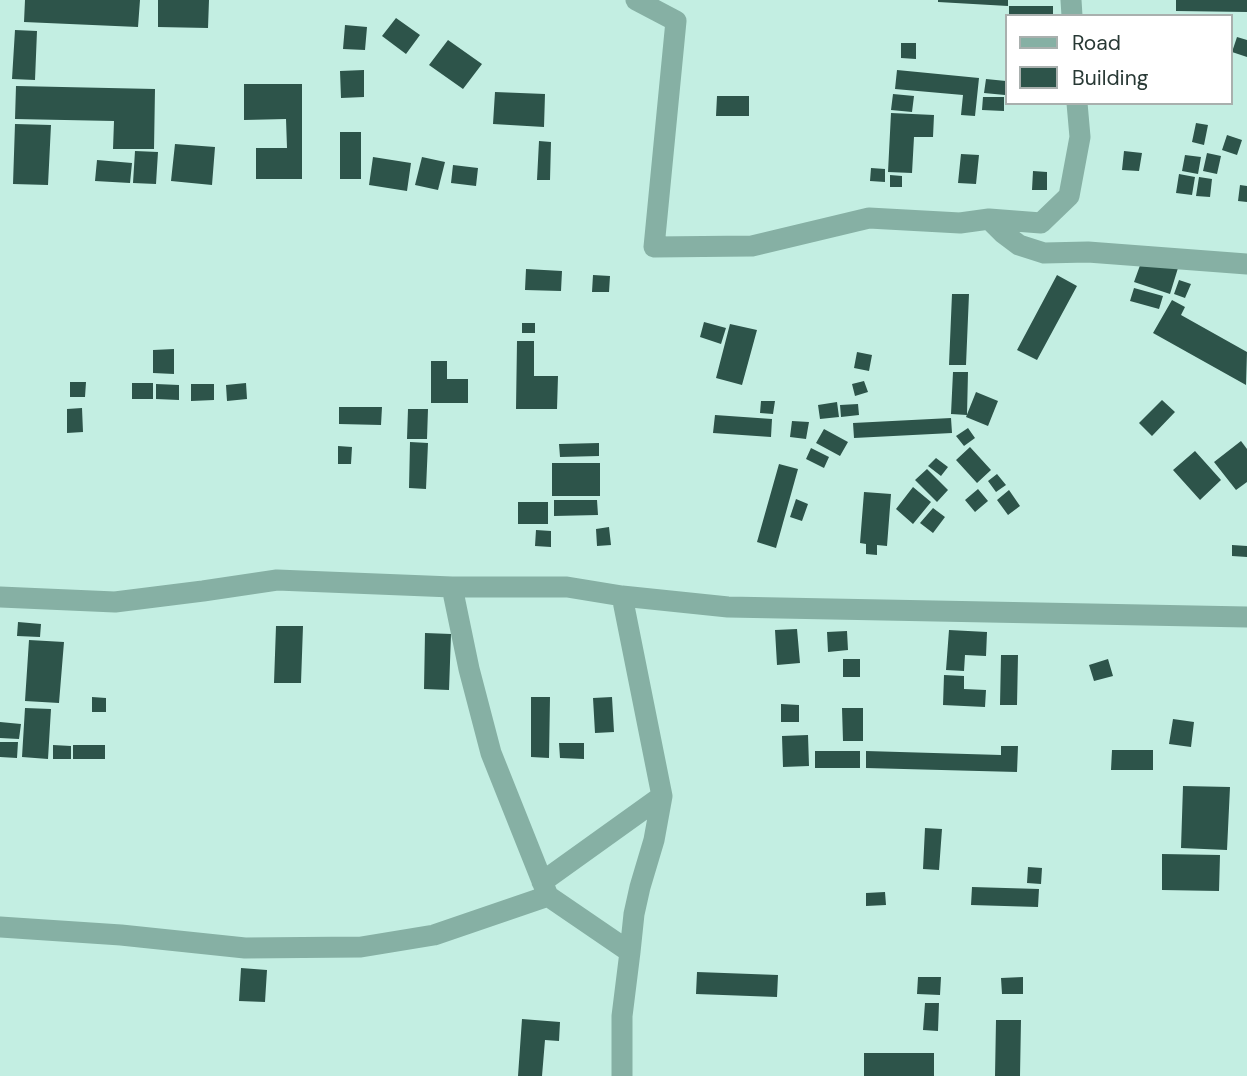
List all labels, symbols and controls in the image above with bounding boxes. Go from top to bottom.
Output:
legend [1006,14,1233,105]
text: Road [1072,29,1121,57]
text: Building [1072,64,1148,92]

